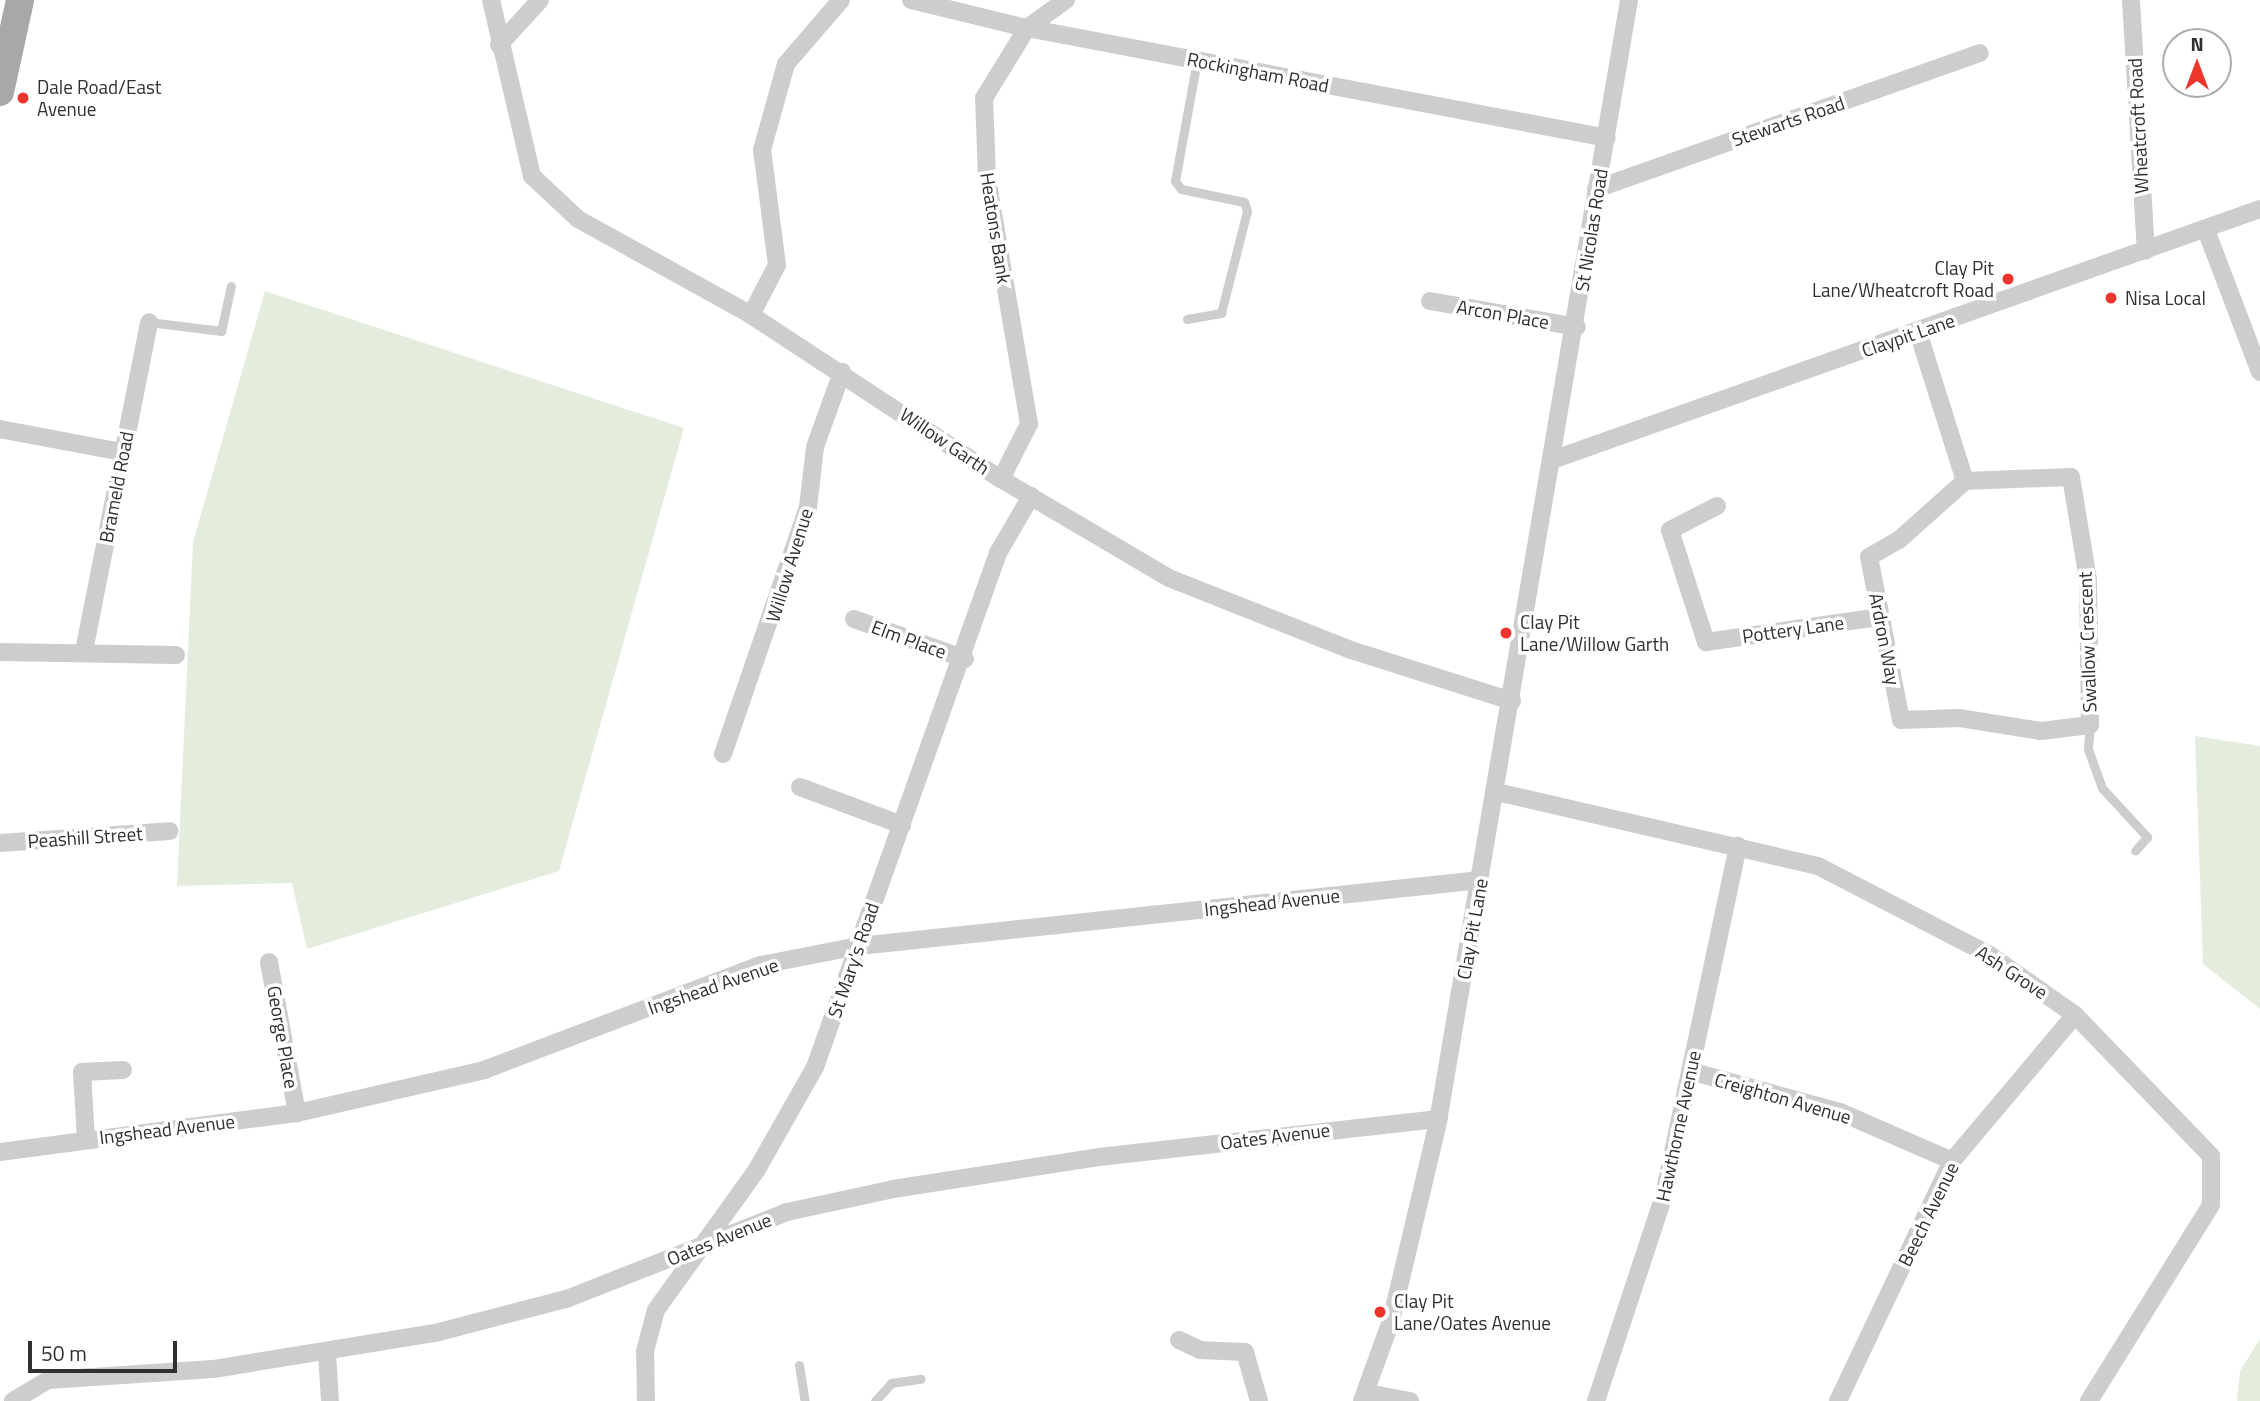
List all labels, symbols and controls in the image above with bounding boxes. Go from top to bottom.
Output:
north arrow [2162,28,2232,98]
text: N [2190,29,2204,58]
street label: Rockingham Road [1185,47,1331,97]
street label: Wheatcroft Road [2123,58,2153,194]
place label: Dale Road/East Avenue [37,76,161,120]
marker: Dale Road/East Avenue [15,90,31,106]
street label: Stewarts Road [1729,91,1847,151]
street label: St Nicolas Road [1570,167,1612,293]
street label: Heatons Bank [976,171,1016,285]
place label: Clay Pit Lane/Wheatcroft Road [1812,257,1994,301]
marker: Clay Pit Lane/Wheatcroft Road [2000,271,2016,287]
place label: Nisa Local [2125,287,2206,309]
marker: Nisa Local [2103,290,2119,306]
street label: Arcon Place [1455,295,1551,333]
street label: Claypit Lane [1859,308,1957,362]
street label: Willow Garth [896,403,994,479]
street label: Brameld Road [94,429,138,545]
street label: Willow Avenue [761,505,817,625]
street label: Swallow Crescent [2073,571,2101,713]
street label: Ardron Way [1865,591,1905,687]
place label: Clay Pit Lane/Willow Garth [1520,611,1669,655]
street label: Pottery Lane [1741,611,1845,647]
street label: Elm Place [868,615,950,663]
marker: Clay Pit Lane/Willow Garth [1498,625,1514,641]
street label: Peashill Street [27,822,143,852]
street label: Clay Pit Lane [1452,877,1492,981]
street label: Ingshead Avenue [1203,884,1341,920]
street label: St Mary's Road [823,899,883,1021]
street label: Ash Grove [1972,940,2052,1004]
street label: Ingshead Avenue [645,953,781,1019]
street label: George Place [263,984,303,1090]
street label: Hawthorne Avenue [1651,1048,1705,1204]
street label: Creighton Avenue [1712,1068,1854,1128]
street label: Ingshead Avenue [98,1109,236,1149]
street label: Oates Avenue [1219,1118,1331,1154]
street label: Beech Avenue [1893,1158,1963,1270]
street label: Oates Avenue [663,1208,775,1270]
place label: Clay Pit Lane/Oates Avenue [1394,1290,1551,1334]
marker: Clay Pit Lane/Oates Avenue [1372,1304,1388,1320]
scale bar [32,1328,180,1372]
text: 50 m [41,1337,87,1369]

